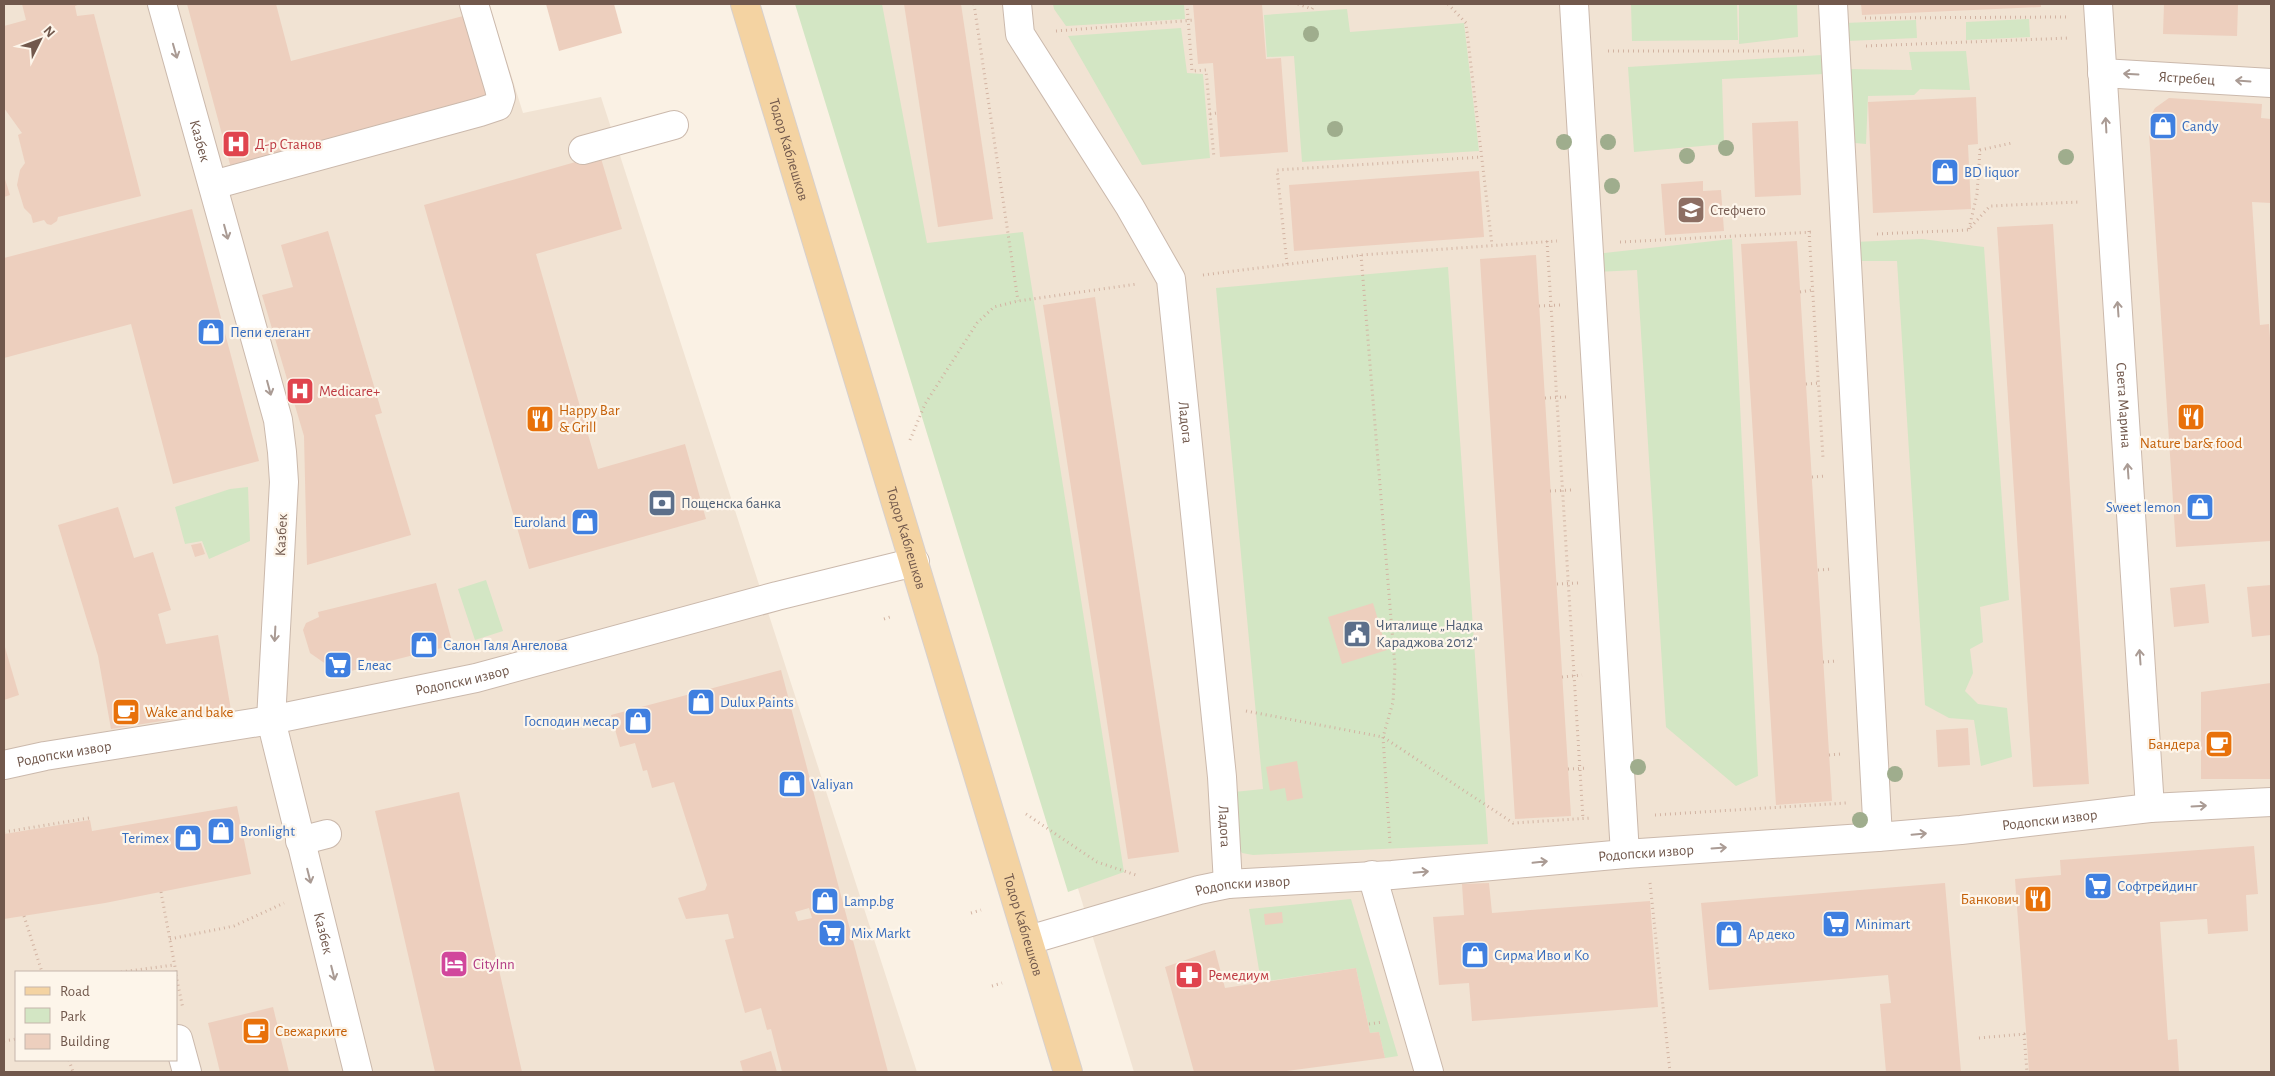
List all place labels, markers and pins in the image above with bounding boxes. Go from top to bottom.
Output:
shop icon: Candy [2148,111,2178,141]
place label: Candy [2182,119,2219,134]
hospital icon: Д-р Станов [221,129,251,159]
place label: Д-р Станов [255,137,322,152]
shop icon: BD liquor [1930,157,1960,187]
place label: BD liquor [1964,165,2019,180]
school or university icon: Стефчето [1676,195,1706,225]
place label: Стефчето [1710,203,1766,218]
shop icon: Пепи елегант [196,317,226,347]
place label: Пепи елегант [230,325,311,340]
hospital icon: Medicare+ [285,376,315,406]
place label: Medicare+ [319,384,380,399]
restaurant icon: Nature bar& food [2176,402,2206,432]
place label: Happy Bar & Grill [559,403,620,435]
restaurant icon: Happy Bar & Grill [525,404,555,434]
place label: Nature bar& food [2140,436,2242,451]
bank icon: Пощенска банка [647,488,677,518]
shop icon: Sweet lemon [2185,492,2215,522]
place label: Пощенска банка [681,496,781,511]
place label: Sweet lemon [2106,500,2181,515]
shop icon: Euroland [570,507,600,537]
place label: Euroland [513,515,566,530]
place label: Читалище „Надка Караджова 2012“ [1376,618,1483,650]
public building icon: Читалище „Надка Караджова 2012“ [1342,619,1372,649]
shop icon: Салон Галя Ангелова [409,630,439,660]
place label: Салон Галя Ангелова [443,638,568,653]
supermarket icon: Елеас [323,650,353,680]
place label: Елеас [357,658,392,673]
shop icon: Dulux Paints [686,687,716,717]
place label: Dulux Paints [720,695,794,710]
cafe icon: Wake and bake [111,697,141,727]
place label: Wake and bake [145,705,234,720]
shop icon: Господин месар [623,706,653,736]
place label: Господин месар [524,714,619,729]
cafe icon: Бандера [2204,729,2234,759]
place label: Бандера [2148,737,2200,752]
shop icon: Valiyan [777,769,807,799]
place label: Valiyan [811,777,854,792]
shop icon: Bronlight [206,816,236,846]
shop icon: Terimex [173,823,203,853]
place label: Bronlight [240,824,295,839]
place label: Terimex [122,831,169,846]
supermarket icon: Софтрейдинг [2083,871,2113,901]
place label: Софтрейдинг [2117,879,2198,894]
restaurant icon: Банкович [2023,884,2053,914]
shop icon: Lamp.bg [810,886,840,916]
place label: Банкович [1960,892,2019,907]
place label: Lamp.bg [844,894,894,909]
supermarket icon: Minimart [1821,909,1851,939]
place label: Minimart [1855,917,1910,932]
supermarket icon: Mix Markt [817,918,847,948]
shop icon: Ар деко [1714,919,1744,949]
place label: Mix Markt [851,926,911,941]
place label: Ар деко [1748,927,1795,942]
shop icon: Сирма Иво и Ко [1460,940,1490,970]
place label: Сирма Иво и Ко [1494,948,1589,963]
hotel icon: CityInn [439,949,469,979]
place label: CityInn [473,957,515,972]
pharmacy icon: Ремедиум [1174,960,1204,990]
place label: Ремедиум [1208,968,1269,983]
cafe icon: Свежарките [241,1016,271,1046]
place label: Свежарките [275,1024,348,1039]

